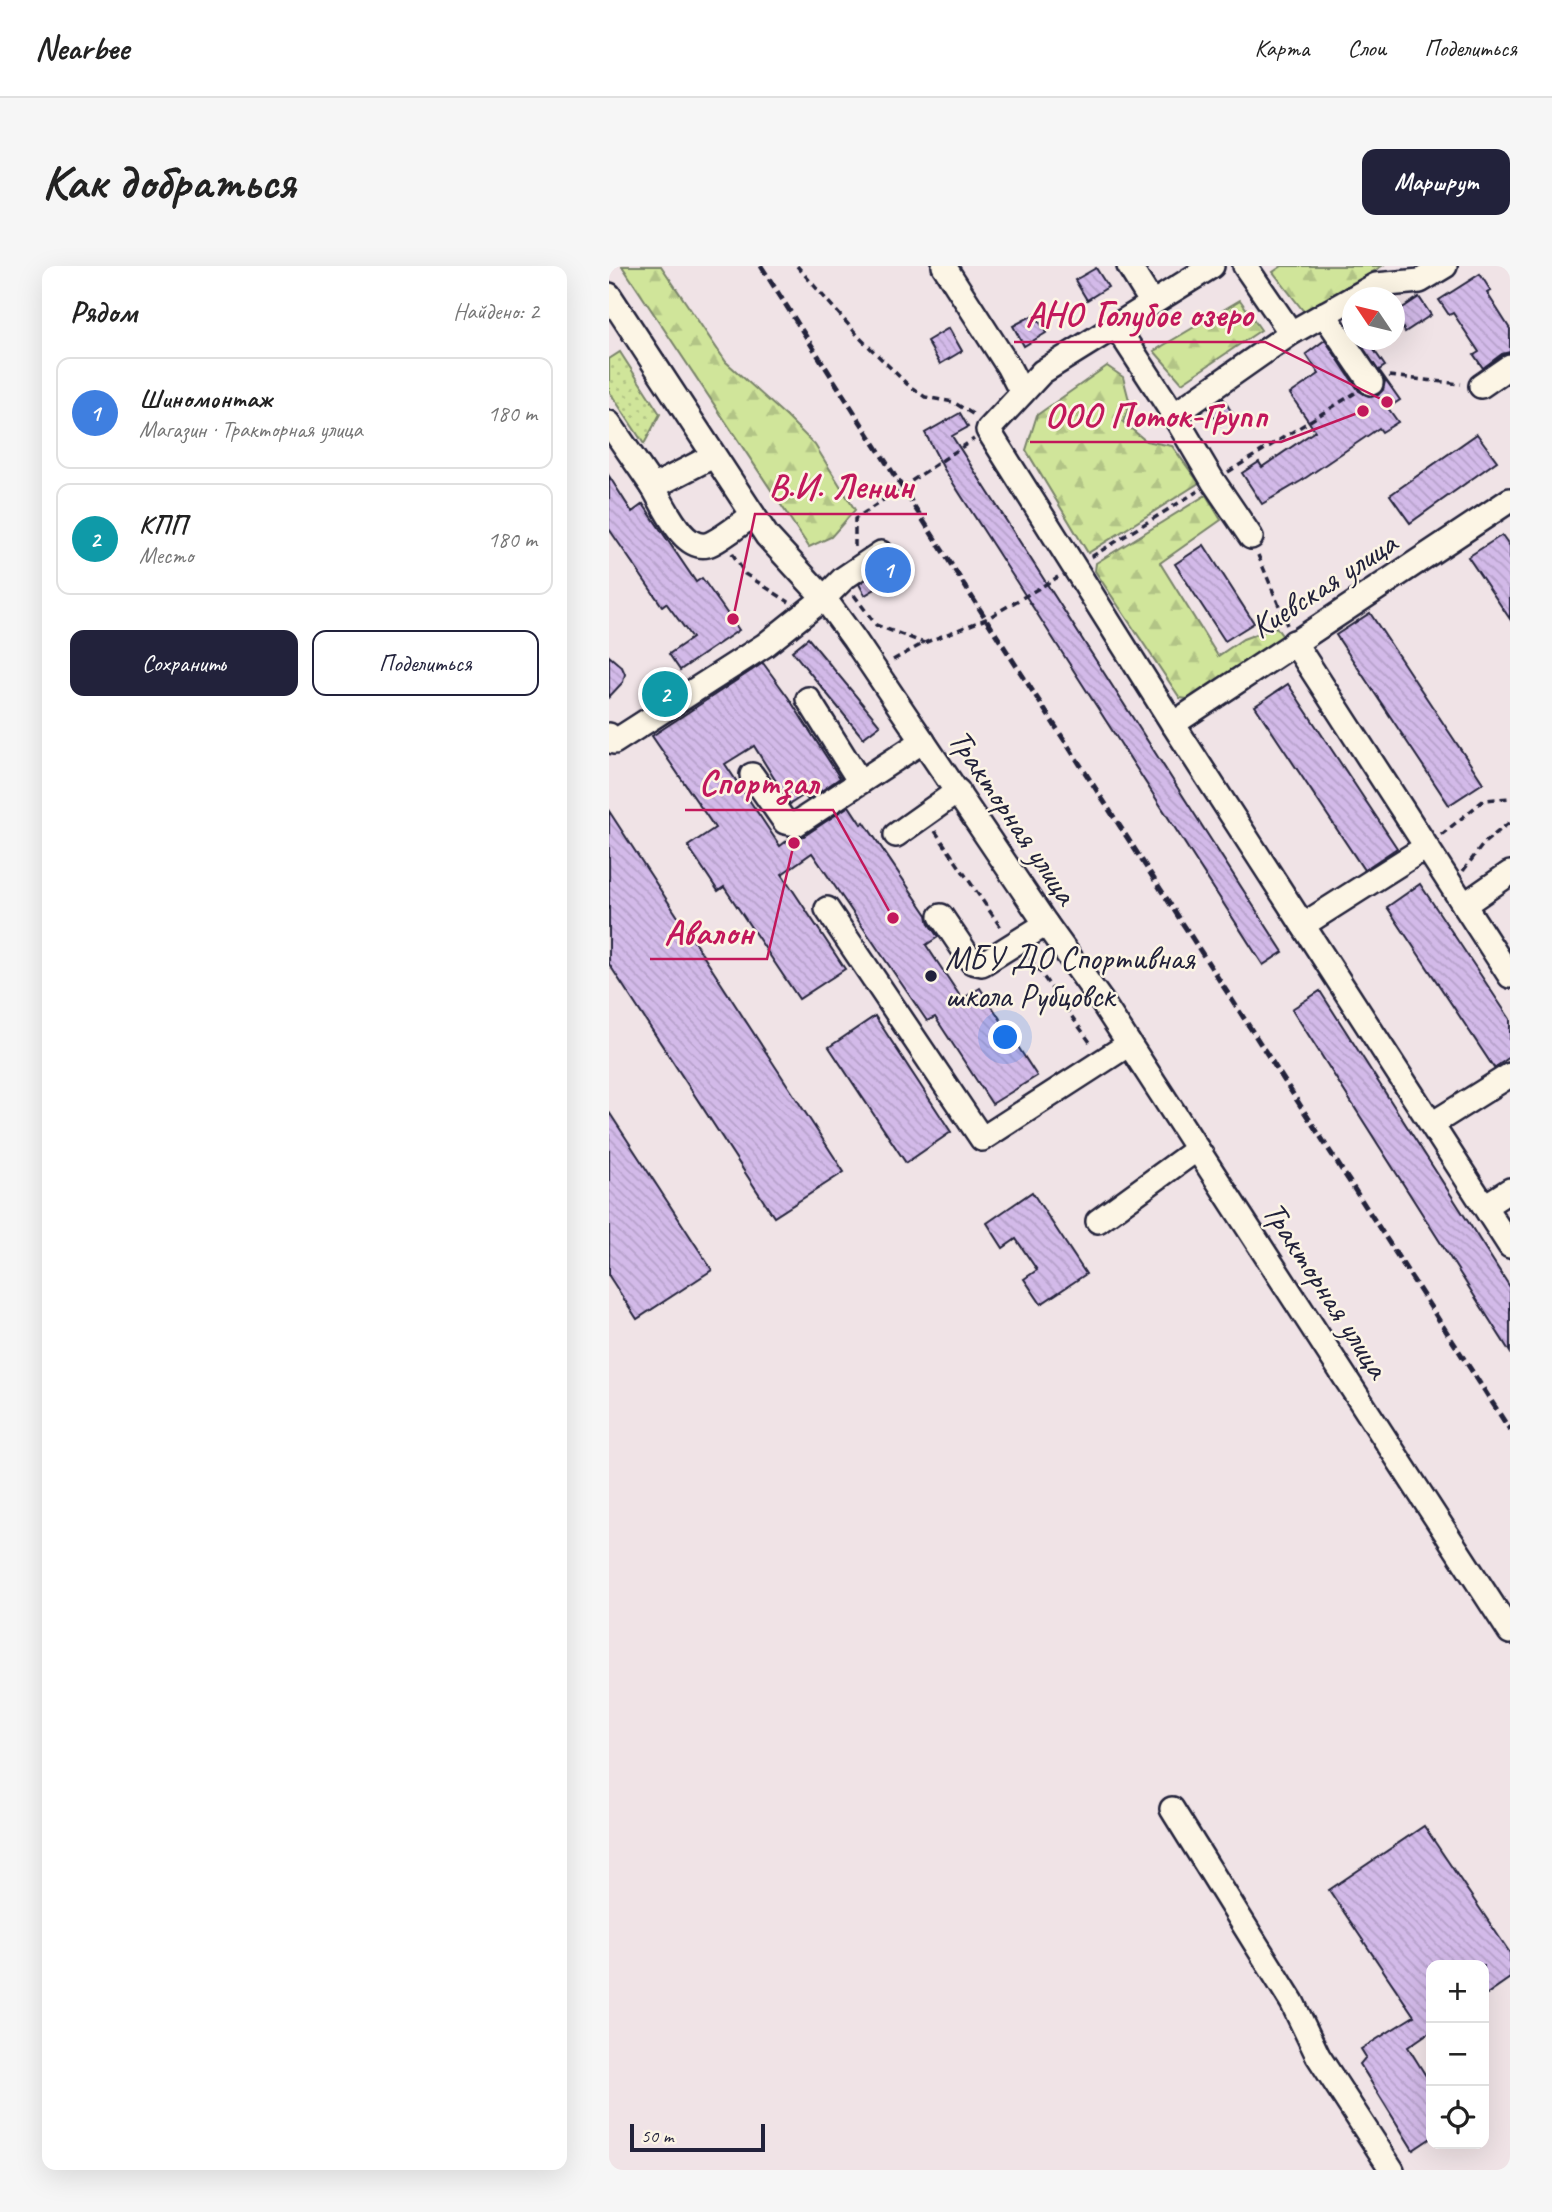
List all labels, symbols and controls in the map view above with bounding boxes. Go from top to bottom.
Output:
text: Nearbee [35,27,129,69]
text: Карта [1255,33,1309,63]
text: Слои [1347,33,1386,63]
text: Поделиться [1424,33,1517,63]
button: Маршрут [1362,149,1510,215]
text: Как добраться [42,151,295,213]
callout: АНО Голубое озеро [1014,286,1265,342]
north arrow [1342,287,1405,350]
text: АНО Голубое озеро [1026,292,1255,337]
text: Рядом [70,293,137,331]
text: Найдено: 2 [453,297,539,326]
text: Шиномонтаж [139,382,272,415]
callout: ООО Поток-Групп [1030,386,1281,442]
text: ООО Поток-Групп [1045,393,1269,438]
text: 1 [90,399,100,428]
text: 180 m [488,399,537,428]
text: Магазин · Тракторная улица [139,415,363,444]
callout: В.И. Ленин [755,458,927,514]
text: В.И. Ленин [769,464,916,509]
text: КПП [139,508,187,541]
street label: Киевская улица [1242,521,1407,648]
text: 2 [90,525,100,554]
text: 180 m [488,525,537,554]
text: Место [139,541,193,570]
pin: 1 [865,544,911,596]
button: Сохранить [70,630,298,696]
button: Поделиться [312,630,539,696]
pin: 2 [642,668,688,720]
street label: Тракторная улица [939,721,1089,914]
callout: Спортзал [685,754,833,810]
text: Спортзал [699,760,821,805]
callout: Авалон [650,903,767,959]
text: Авалон [664,910,756,955]
place label: МБУ ДО Спортивная школа Рубцовск [945,937,1196,1017]
marker: МБУ ДО Спортивная школа Рубцовск [923,968,939,984]
your location [988,1020,1022,1054]
street label: Тракторная улица [1253,1193,1400,1388]
map controls [1426,1960,1489,2149]
button: + [1426,1960,1489,2023]
button: − [1426,2023,1489,2086]
button: locate [1426,2086,1489,2149]
scale bar [630,2121,765,2153]
text: 50 m [641,2124,673,2148]

